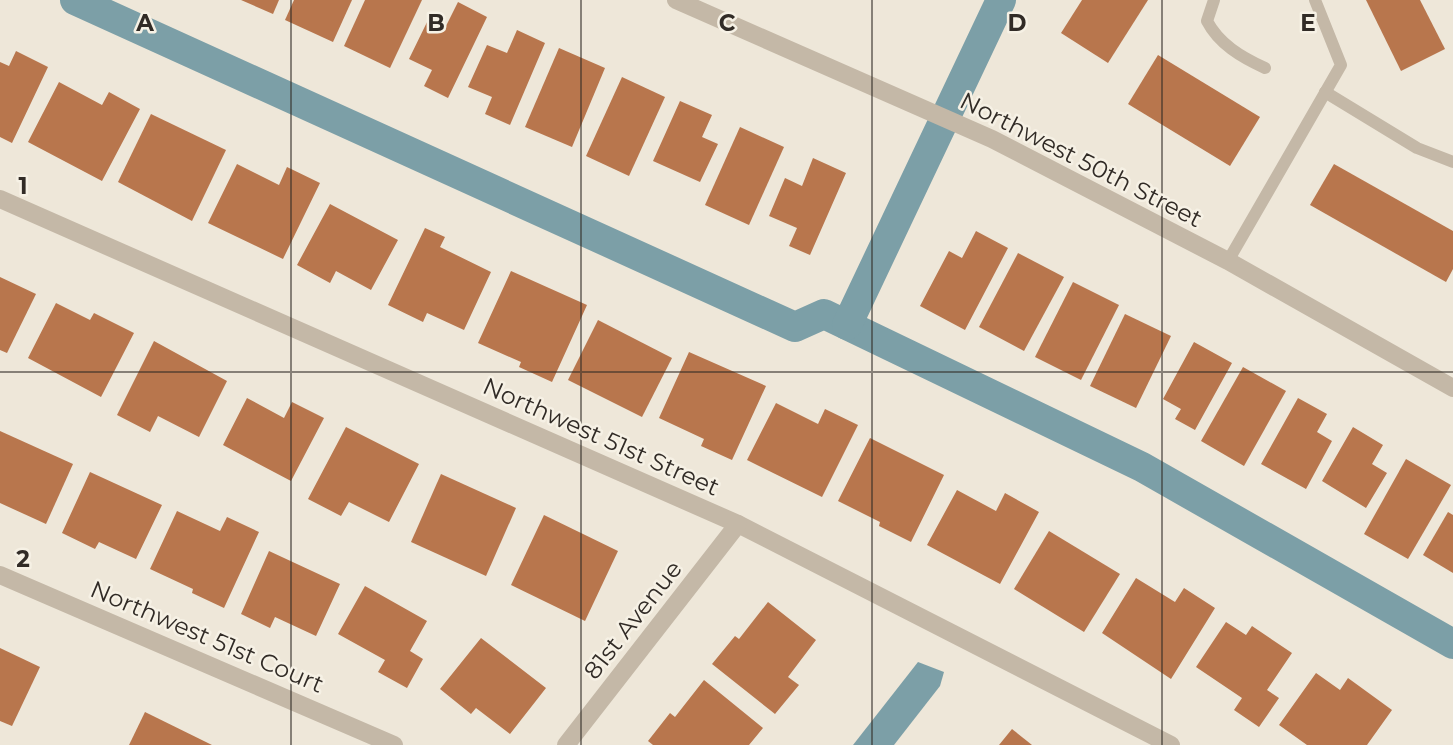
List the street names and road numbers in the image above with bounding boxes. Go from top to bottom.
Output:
street label: Northwest 50th Street [955,86,1207,233]
street label: Northwest 51st Street [478,371,724,502]
street label: 81st Avenue [577,555,688,685]
street label: Northwest 51st Court [86,574,328,699]

